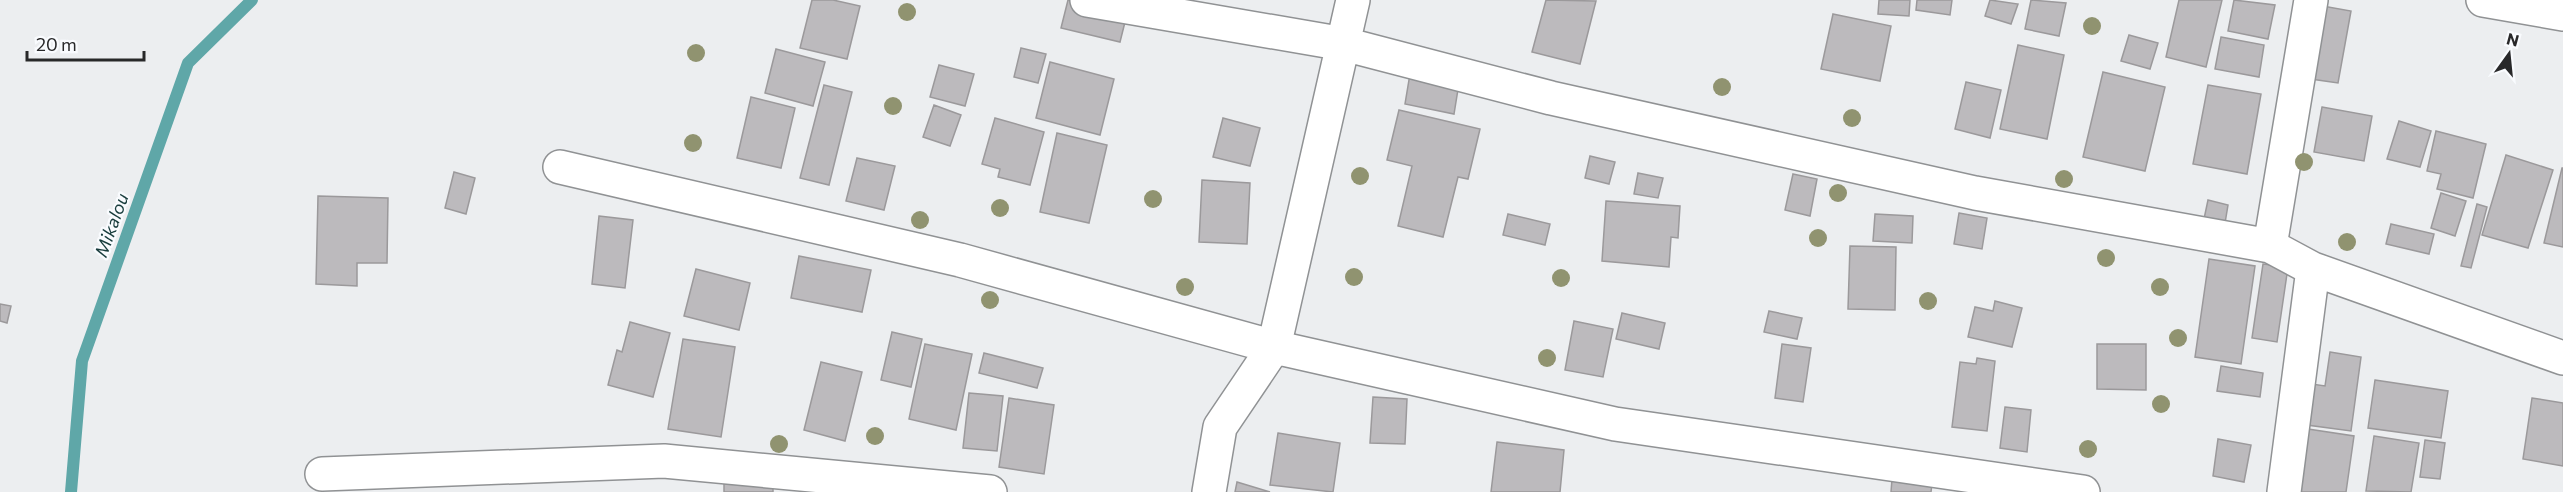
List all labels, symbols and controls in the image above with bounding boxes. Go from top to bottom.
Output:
scale bar [27,24,144,62]
north arrow [2479,24,2539,84]
text: N [2505,28,2521,50]
text: 20 m [36,33,77,55]
water label: Mikalou [89,190,133,260]

